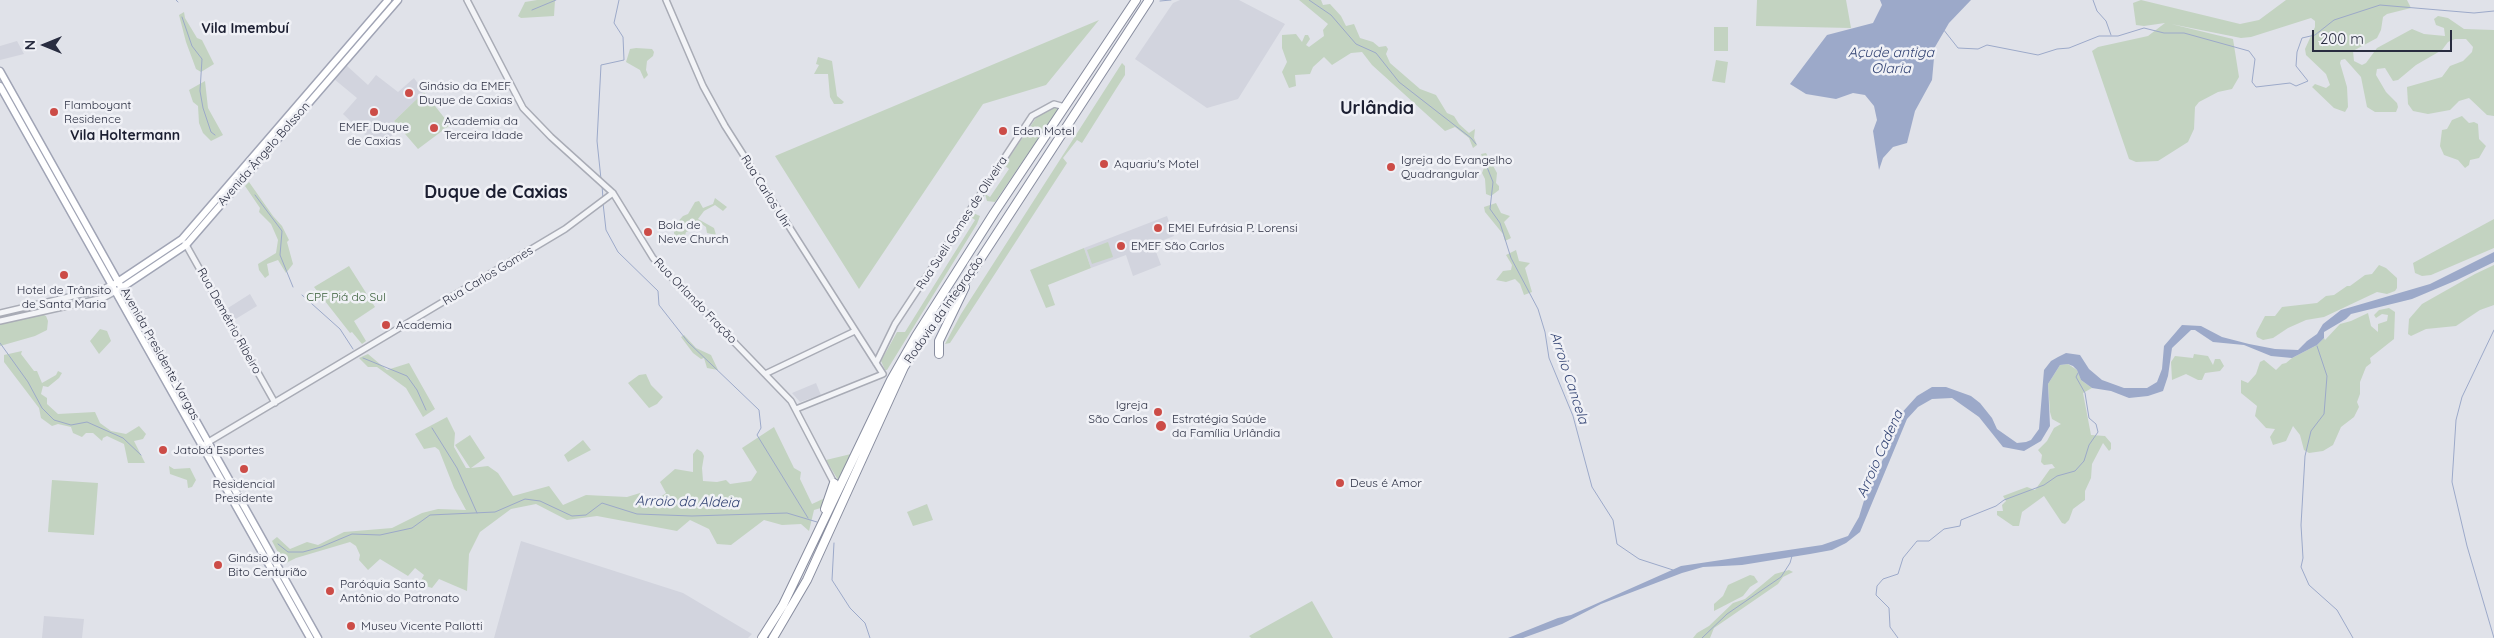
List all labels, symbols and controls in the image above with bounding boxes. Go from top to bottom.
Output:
north arrow [20,20,70,70]
scale bar [2314,20,2454,52]
district label: Vila Imembuí [201,21,289,37]
text: 200 m [2320,29,2364,48]
text: N [21,40,39,50]
water label: Açude antiga Olaria [1848,45,1934,78]
place label: Ginásio da EMEF Duque de Caxias [419,79,512,107]
marker: Ginásio da EMEF Duque de Caxias [403,87,415,99]
place label: Flamboyant Residence [64,98,131,126]
district label: Urlândia [1340,98,1414,120]
street label: Avenida Ângelo Bolsson [215,99,313,209]
marker: Flamboyant Residence [48,106,60,118]
marker: EMEF Duque de Caxias [368,106,380,118]
place label: Academia da Terceira Idade [444,114,523,142]
place label: EMEF Duque de Caxias [339,120,409,148]
marker: Academia da Terceira Idade [428,122,440,134]
place label: Eden Motel [1013,124,1075,138]
marker: Eden Motel [997,125,1009,137]
district label: Vila Holtermann [70,128,180,144]
street label: Rua Carlos Uhr [738,153,794,231]
place label: Igreja do Evangelho Quadrangular [1401,153,1512,181]
street label: Rua Sueli Gomes de Oliveira [914,154,1010,292]
place label: Aquariu's Motel [1114,157,1199,171]
marker: Aquariu's Motel [1098,158,1110,170]
marker: Igreja do Evangelho Quadrangular [1385,161,1397,173]
district label: Duque de Caxias [424,182,568,204]
place label: Bola de Neve Church [658,218,729,246]
place label: EMEI Eufrásia P. Lorensi [1168,221,1297,235]
marker: EMEI Eufrásia P. Lorensi [1152,222,1164,234]
marker: Bola de Neve Church [642,226,654,238]
place label: EMEF São Carlos [1131,239,1224,253]
marker: EMEF São Carlos [1115,240,1127,252]
street label: Rua Carlos Gomes [440,243,536,309]
street label: Rodovia da Integração [902,254,986,366]
street label: Rua Orlando Fração [651,255,739,347]
street label: Rua Demétrio Ribeiro [194,265,264,377]
marker: Hotel de Trânsito de Santa Maria [58,269,70,281]
place label: Hotel de Trânsito de Santa Maria [17,283,111,311]
street label: Avenida Presidente Vargas [118,285,202,423]
park label: CPF Piá do Sul [306,290,386,304]
place label: Academia [396,318,452,332]
marker: Academia [380,319,392,331]
water label: Arroio Cancela [1546,330,1592,426]
place label: Igreja São Carlos [1088,398,1148,426]
marker: Igreja São Carlos [1152,406,1164,418]
water label: Arroio Cadena [1853,408,1907,500]
place label: Estratégia Saúde da Família Urlândia [1172,412,1280,440]
marker: Estratégia Saúde da Família Urlândia [1154,419,1168,433]
place label: Jatobá Esportes [173,443,264,457]
marker: Jatobá Esportes [157,444,169,456]
marker: Residencial Presidente [238,463,250,475]
place label: Deus é Amor [1350,476,1422,490]
place label: Residencial Presidente [213,477,275,505]
marker: Deus é Amor [1334,477,1346,489]
water label: Arroio da Aldeia [635,493,739,511]
place label: Ginásio do Bito Centurião [228,551,307,579]
marker: Ginásio do Bito Centurião [212,559,224,571]
place label: Paróquia Santo Antônio do Patronato [340,577,459,605]
marker: Paróquia Santo Antônio do Patronato [324,585,336,597]
place label: Museu Vicente Pallotti [361,619,483,633]
marker: Museu Vicente Pallotti [345,620,357,632]

